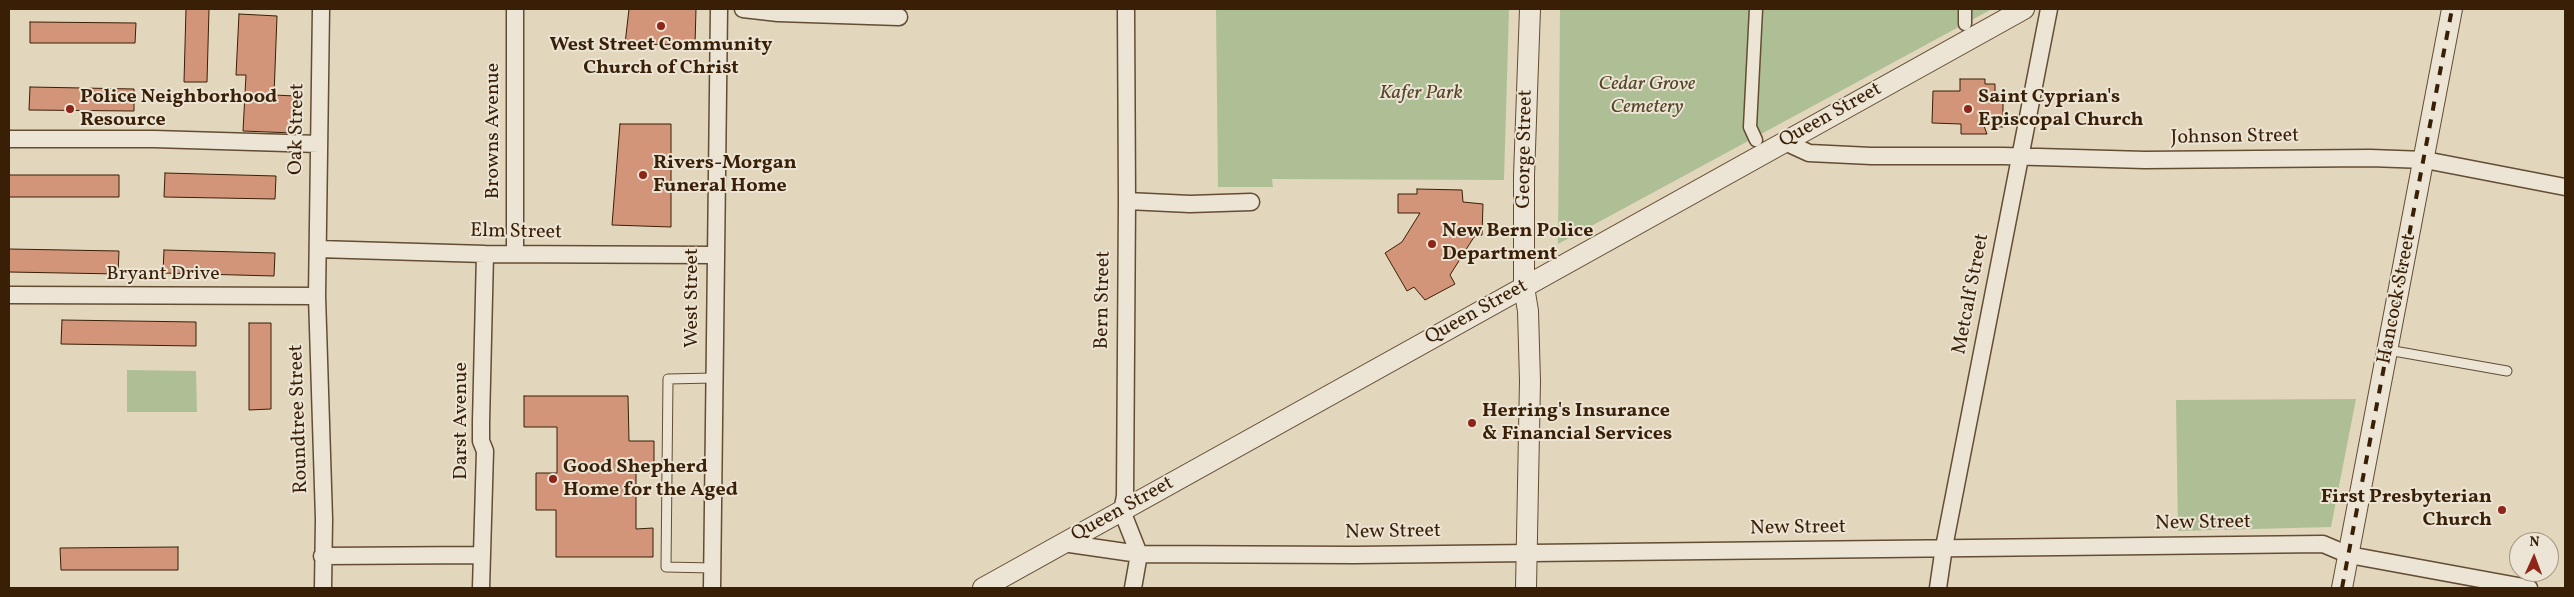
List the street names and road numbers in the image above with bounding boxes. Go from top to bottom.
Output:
street label: Browns Avenue [482,63,506,199]
street label: Queen Street [1776,78,1886,154]
street label: Oak Street [285,83,311,175]
street label: George Street [1513,89,1539,209]
street label: Johnson Street [2171,125,2299,151]
street label: Elm Street [470,220,562,246]
street label: Metcalf Street [1949,232,1995,356]
street label: Hancock Street [2374,232,2422,366]
street label: West Street [681,248,705,348]
street label: Bern Street [1091,250,1117,350]
street label: Bryant Drive [106,263,220,287]
street label: Queen Street [1422,275,1532,351]
street label: Roundtree Street [285,344,315,494]
street label: Darst Avenue [450,362,474,480]
street label: Queen Street [1068,472,1178,548]
street label: New Street [2155,511,2251,537]
street label: New Street [1750,516,1846,542]
street label: New Street [1345,520,1441,546]

